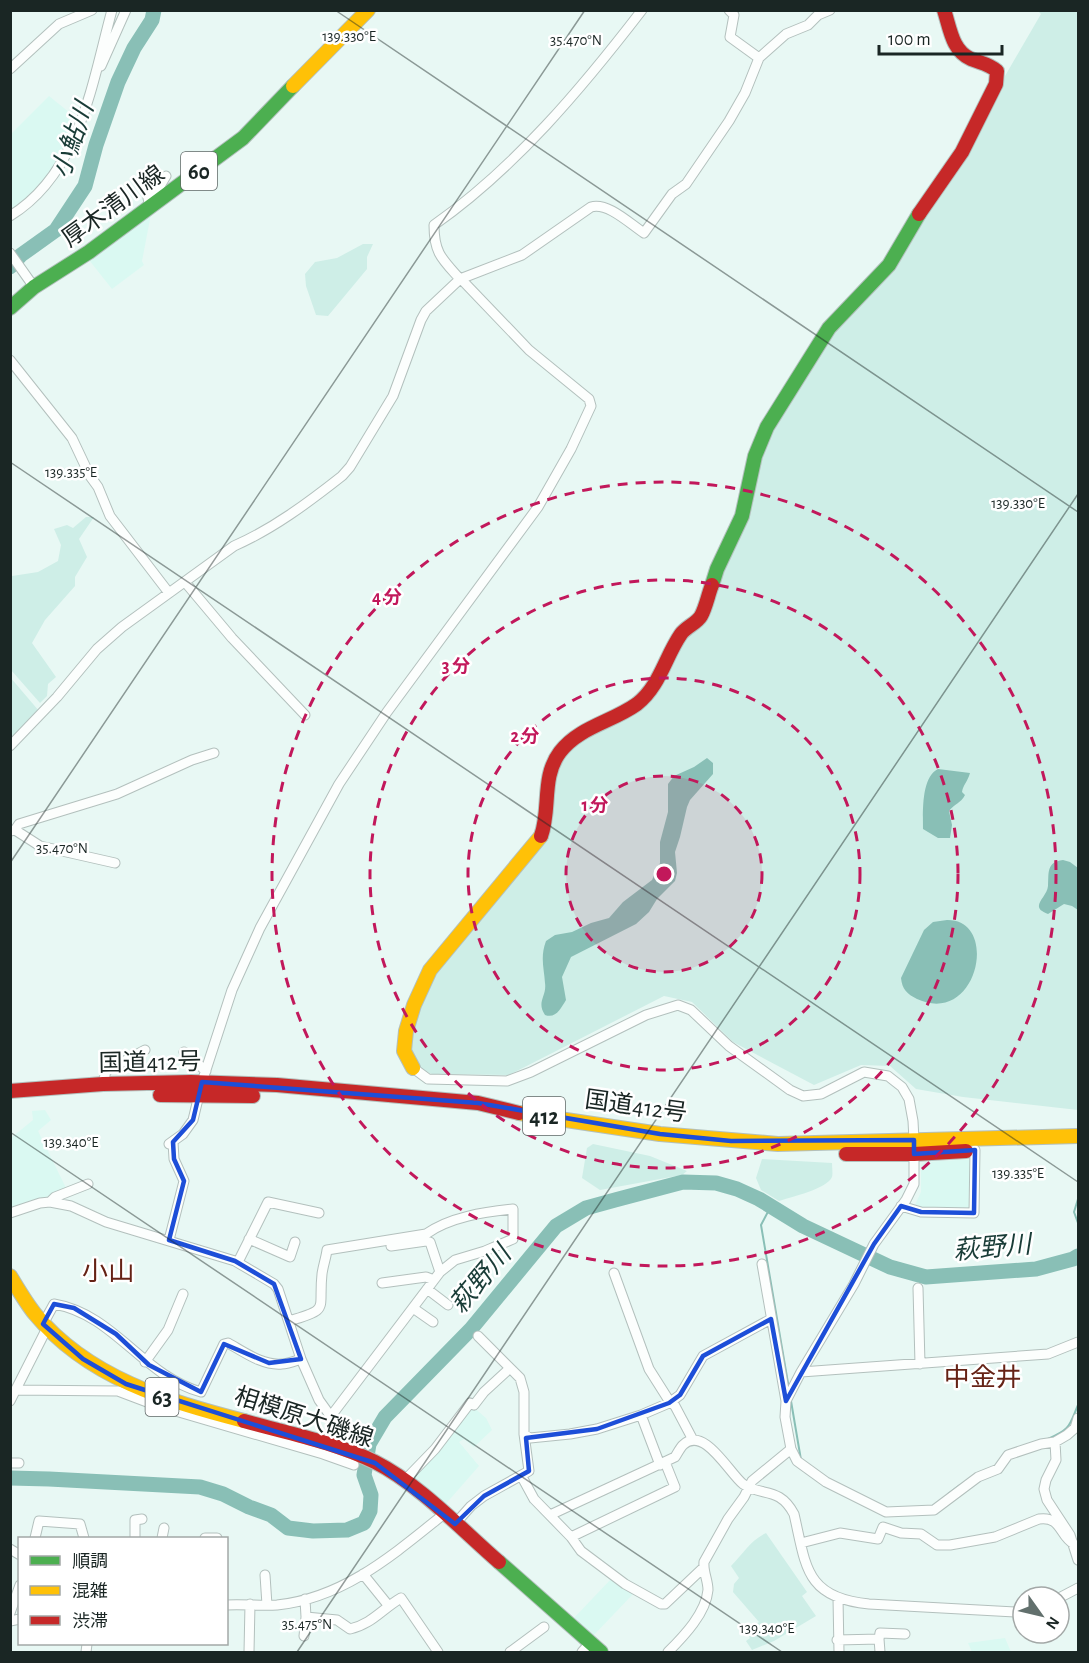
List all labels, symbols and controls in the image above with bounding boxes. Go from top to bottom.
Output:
scale bar [879,18,1002,56]
text: 139.330°E [322,29,376,44]
text: 100 m [888,31,931,49]
text: 35.470°N [550,33,602,48]
water label: 小鮎川 [47,96,99,181]
road number: 60 [181,152,217,190]
street label: 厚木清川線 [57,160,169,252]
text: 139.335°E [45,465,97,480]
text: 139.330°E [991,496,1045,511]
text: 4 分 [372,587,402,607]
text: 3 分 [442,656,470,676]
text: 2 分 [510,726,540,746]
text: 1 分 [581,795,609,815]
text: 35.470°N [36,841,88,856]
centre of rings [654,864,674,884]
street label: 国道412号 [98,1048,202,1076]
street label: 国道412号 [583,1086,689,1126]
road number: 412 [523,1097,565,1135]
text: 139.340°E [44,1135,98,1150]
text: 139.335°E [992,1166,1044,1181]
water label: 萩野川 [952,1230,1035,1264]
water label: 萩野川 [445,1238,518,1318]
district label: 小山 [82,1258,134,1285]
district label: 中金井 [944,1364,1022,1391]
road number: 63 [146,1378,178,1416]
street label: 相模原大磯線 [232,1382,376,1452]
legend [18,1537,228,1645]
text: 順調 [72,1553,108,1571]
text: 混雑 [72,1581,108,1601]
north arrow [1011,1585,1071,1645]
text: 渋滞 [72,1612,108,1631]
text: N [1043,1614,1062,1632]
text: 35.475°N [282,1617,332,1632]
text: 139.340°E [740,1621,794,1636]

